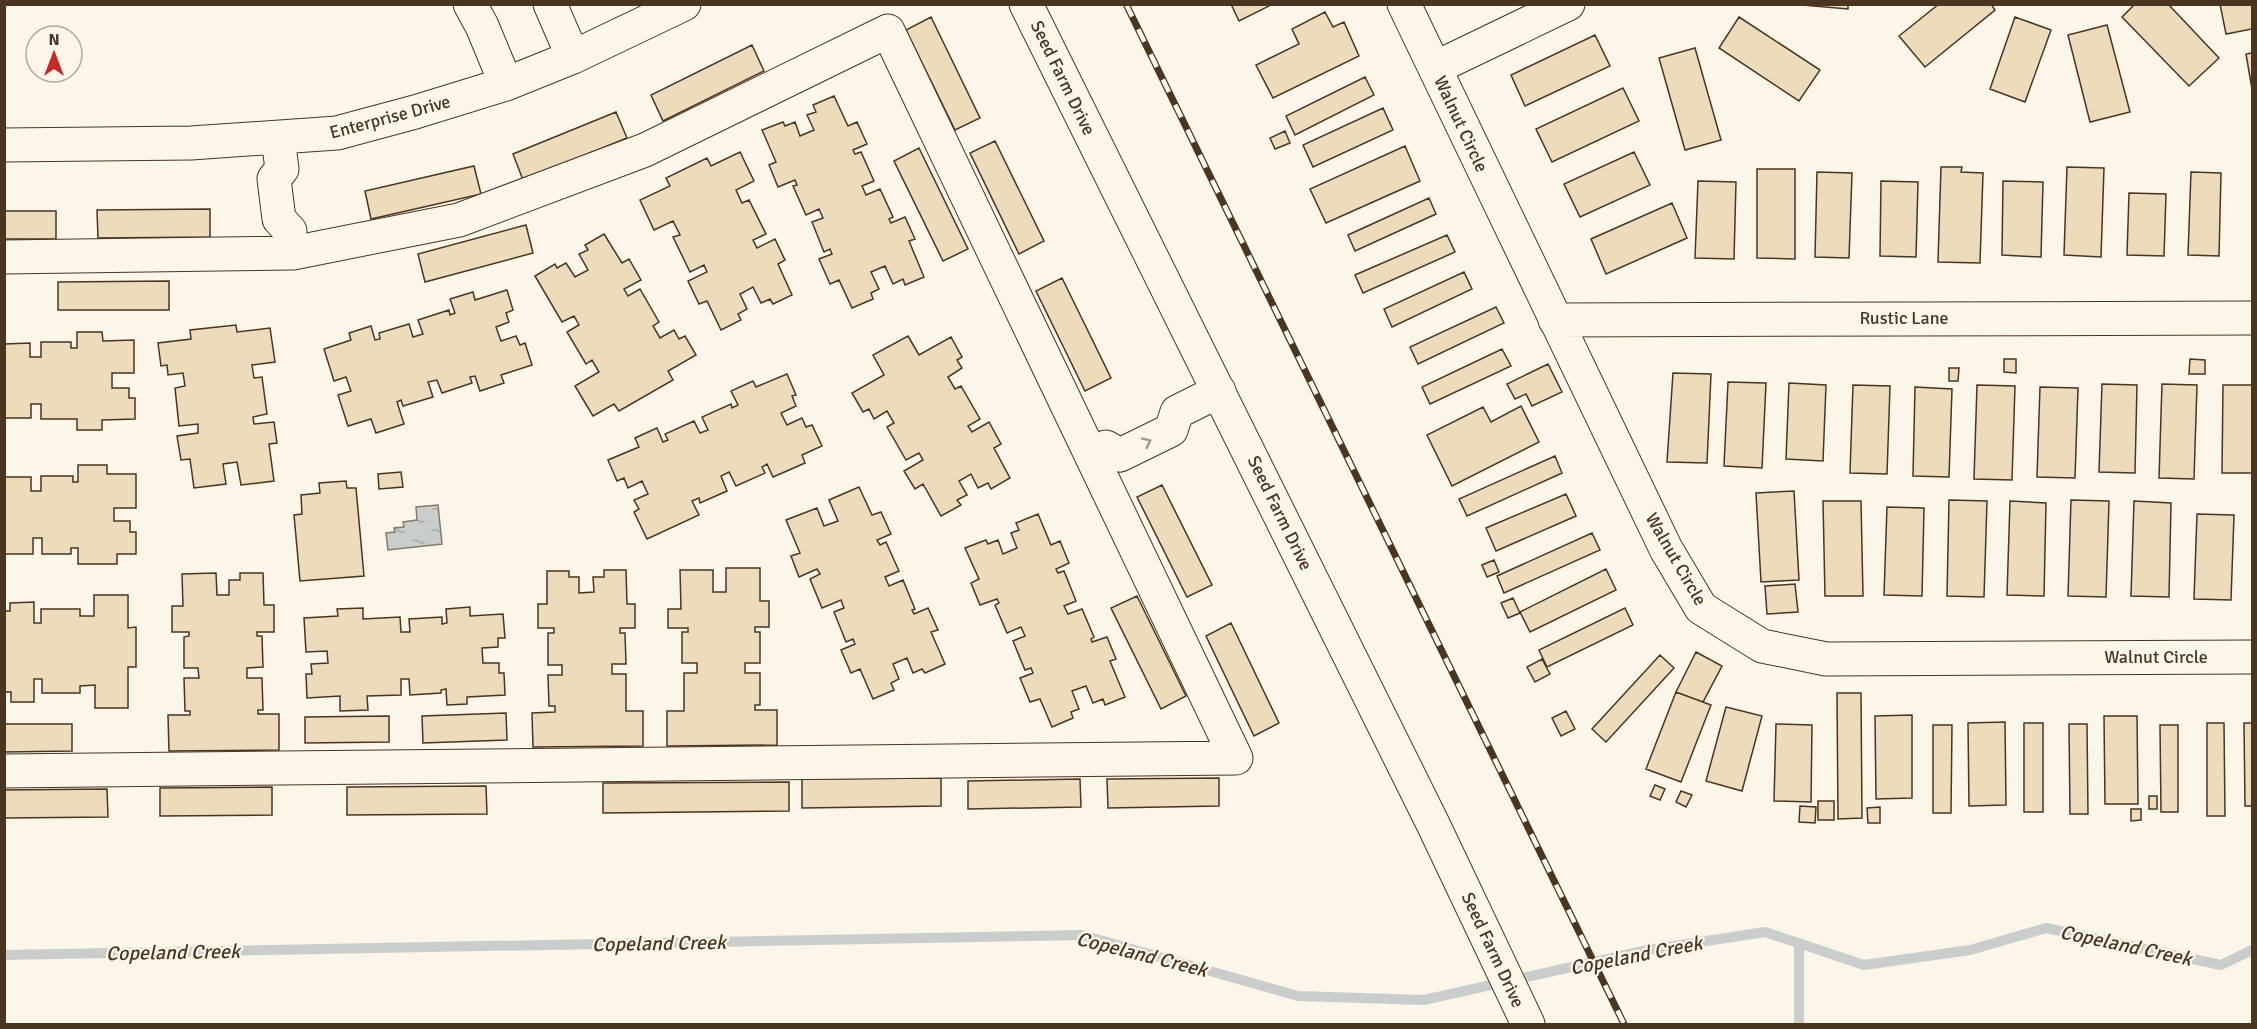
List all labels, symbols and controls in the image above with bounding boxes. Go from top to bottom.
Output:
street label: Seed Farm Drive [1026,17,1100,139]
north arrow [24,24,84,84]
text: N [48,30,60,50]
street label: Walnut Circle [1429,72,1493,176]
street label: Enterprise Drive [327,90,453,144]
street label: Rustic Lane [1859,307,1949,329]
one-way arrow [1140,438,1151,449]
street label: Seed Farm Drive [1243,452,1317,574]
street label: Walnut Circle [1641,509,1711,609]
street label: Walnut Circle [2104,646,2208,668]
street label: Seed Farm Drive [1457,889,1529,1011]
water label: Copeland Creek [2058,919,2196,972]
water label: Copeland Creek [1074,926,1212,983]
water label: Copeland Creek [592,930,728,957]
water label: Copeland Creek [1568,930,1706,981]
water label: Copeland Creek [106,939,242,966]

